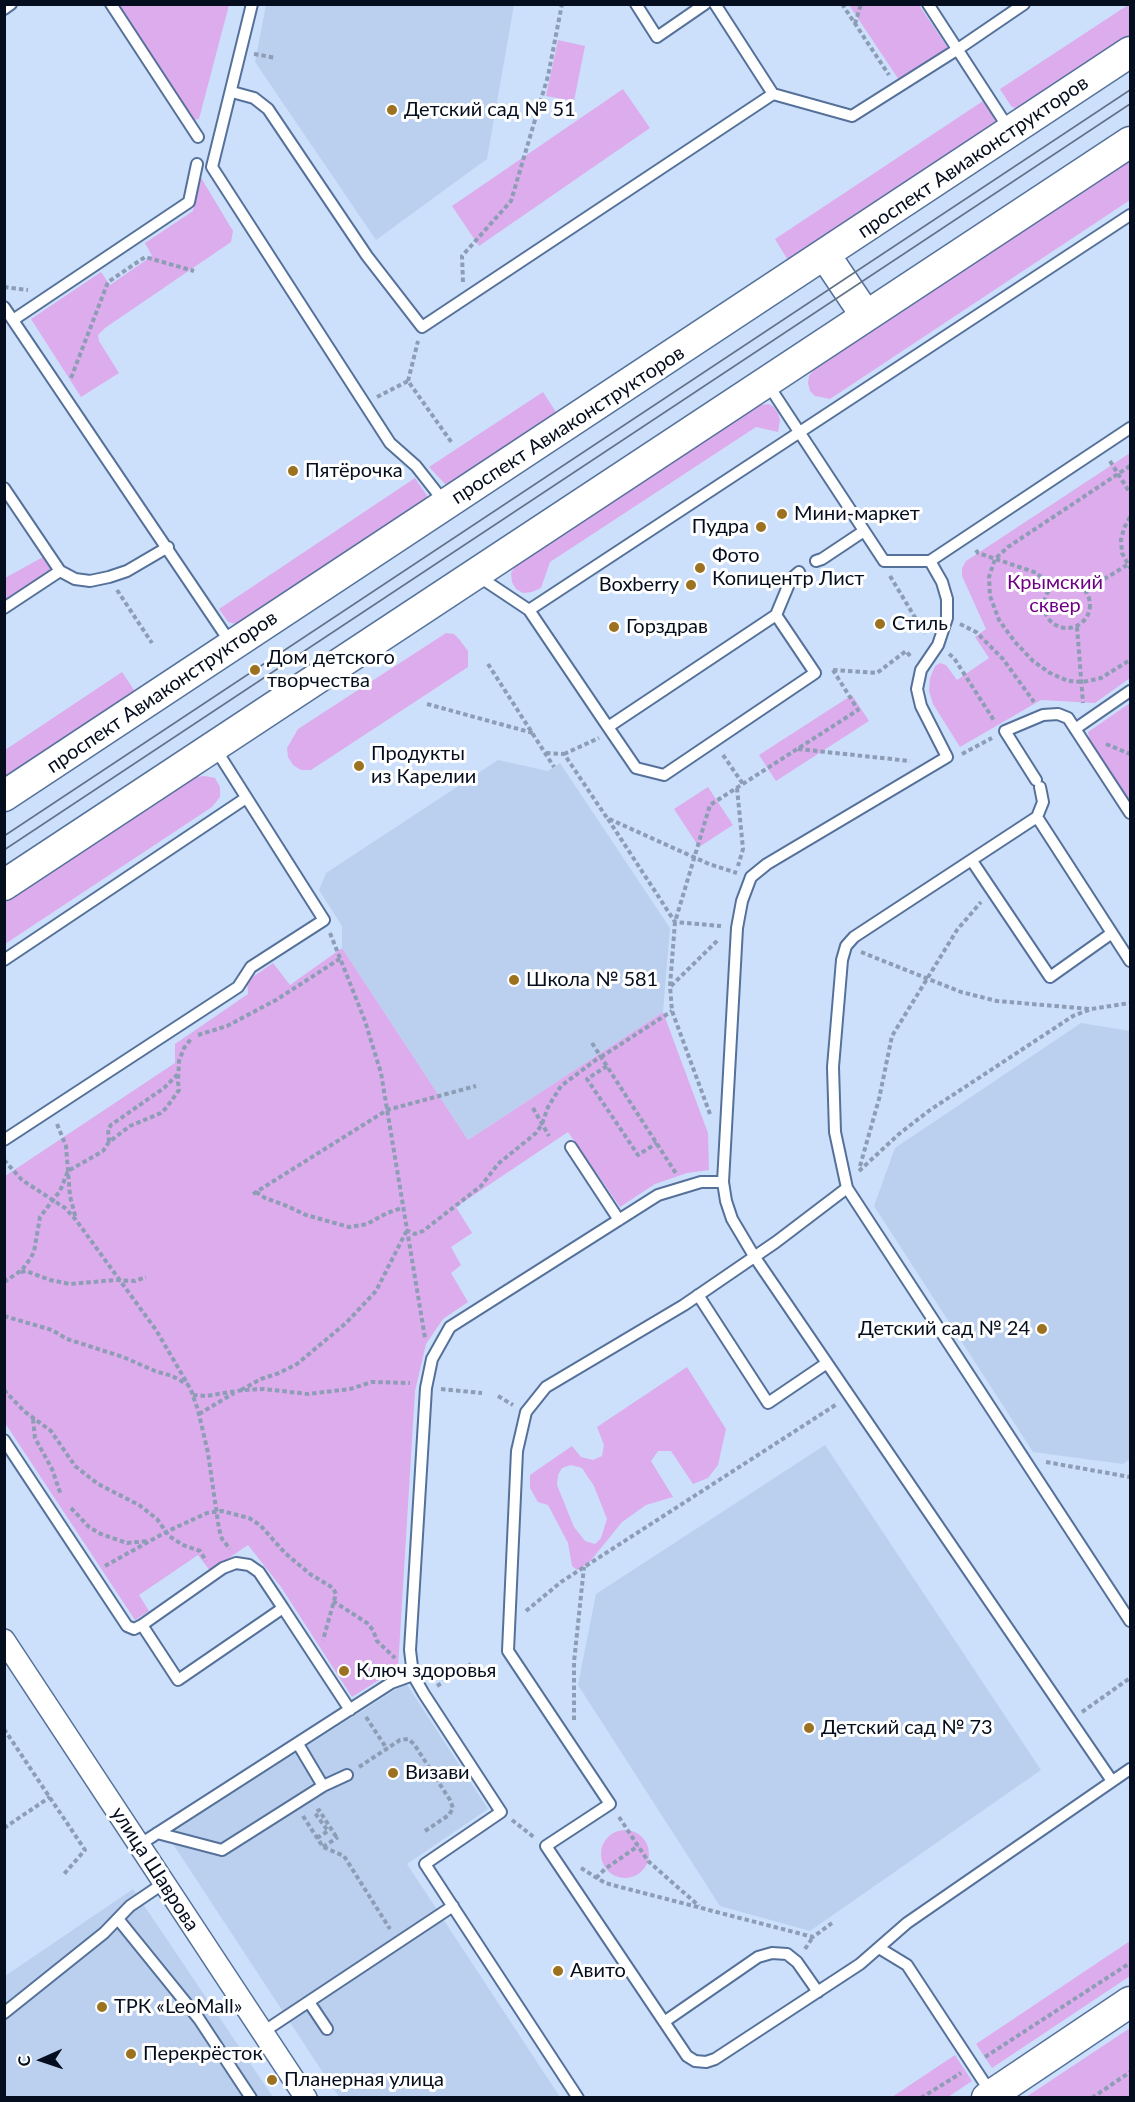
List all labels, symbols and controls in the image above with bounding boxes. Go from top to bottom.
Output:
street label: проспект Авиаконструкторов [853,71,1093,243]
place label: Детский сад № 51 [404,98,576,122]
marker: Детский сад № 51 [385,103,399,117]
street label: проспект Авиаконструкторов [447,341,689,509]
place label: Пятёрочка [305,459,403,483]
marker: Пятёрочка [286,464,300,478]
place label: Мини-маркет [794,502,920,526]
marker: Мини-маркет [775,507,789,521]
place label: Пудра [692,515,749,539]
marker: Пудра [754,520,768,534]
place label: Фото Копицентр Лист [712,544,864,591]
marker: Фото Копицентр Лист [693,561,707,575]
park label: Крымский сквер [1007,571,1103,618]
place label: Boxberry [599,573,679,597]
marker: Boxberry [684,578,698,592]
street label: проспект Авиаконструкторов [42,606,282,778]
place label: Стиль [892,612,948,636]
place label: Горздрав [626,615,708,639]
marker: Стиль [873,617,887,631]
marker: Горздрав [607,620,621,634]
place label: Дом детского творчества [267,646,395,693]
marker: Дом детского творчества [248,663,262,677]
place label: Продукты из Карелии [371,742,476,789]
marker: Продукты из Карелии [352,759,366,773]
place label: Школа № 581 [526,968,658,992]
marker: Школа № 581 [507,973,521,987]
place label: Детский сад № 24 [858,1317,1030,1341]
marker: Детский сад № 24 [1035,1322,1049,1336]
place label: Ключ здоровья [356,1659,496,1683]
marker: Ключ здоровья [337,1664,351,1678]
place label: Детский сад № 73 [821,1716,993,1740]
marker: Детский сад № 73 [802,1721,816,1735]
place label: Визави [405,1761,470,1785]
marker: Визави [386,1766,400,1780]
street label: улица Шаврова [106,1802,204,1936]
place label: Авито [570,1959,626,1983]
marker: Авито [551,1964,565,1978]
place label: ТРК «LeoMall» [114,1995,242,2019]
marker: ТРК «LeoMall» [95,2000,109,2014]
north arrow [12,2030,72,2090]
place label: Перекрёсток [143,2042,263,2066]
marker: Перекрёсток [124,2047,138,2061]
text: С [14,2055,33,2067]
place label: Планерная улица [284,2068,444,2092]
marker: Планерная улица [265,2073,279,2087]

